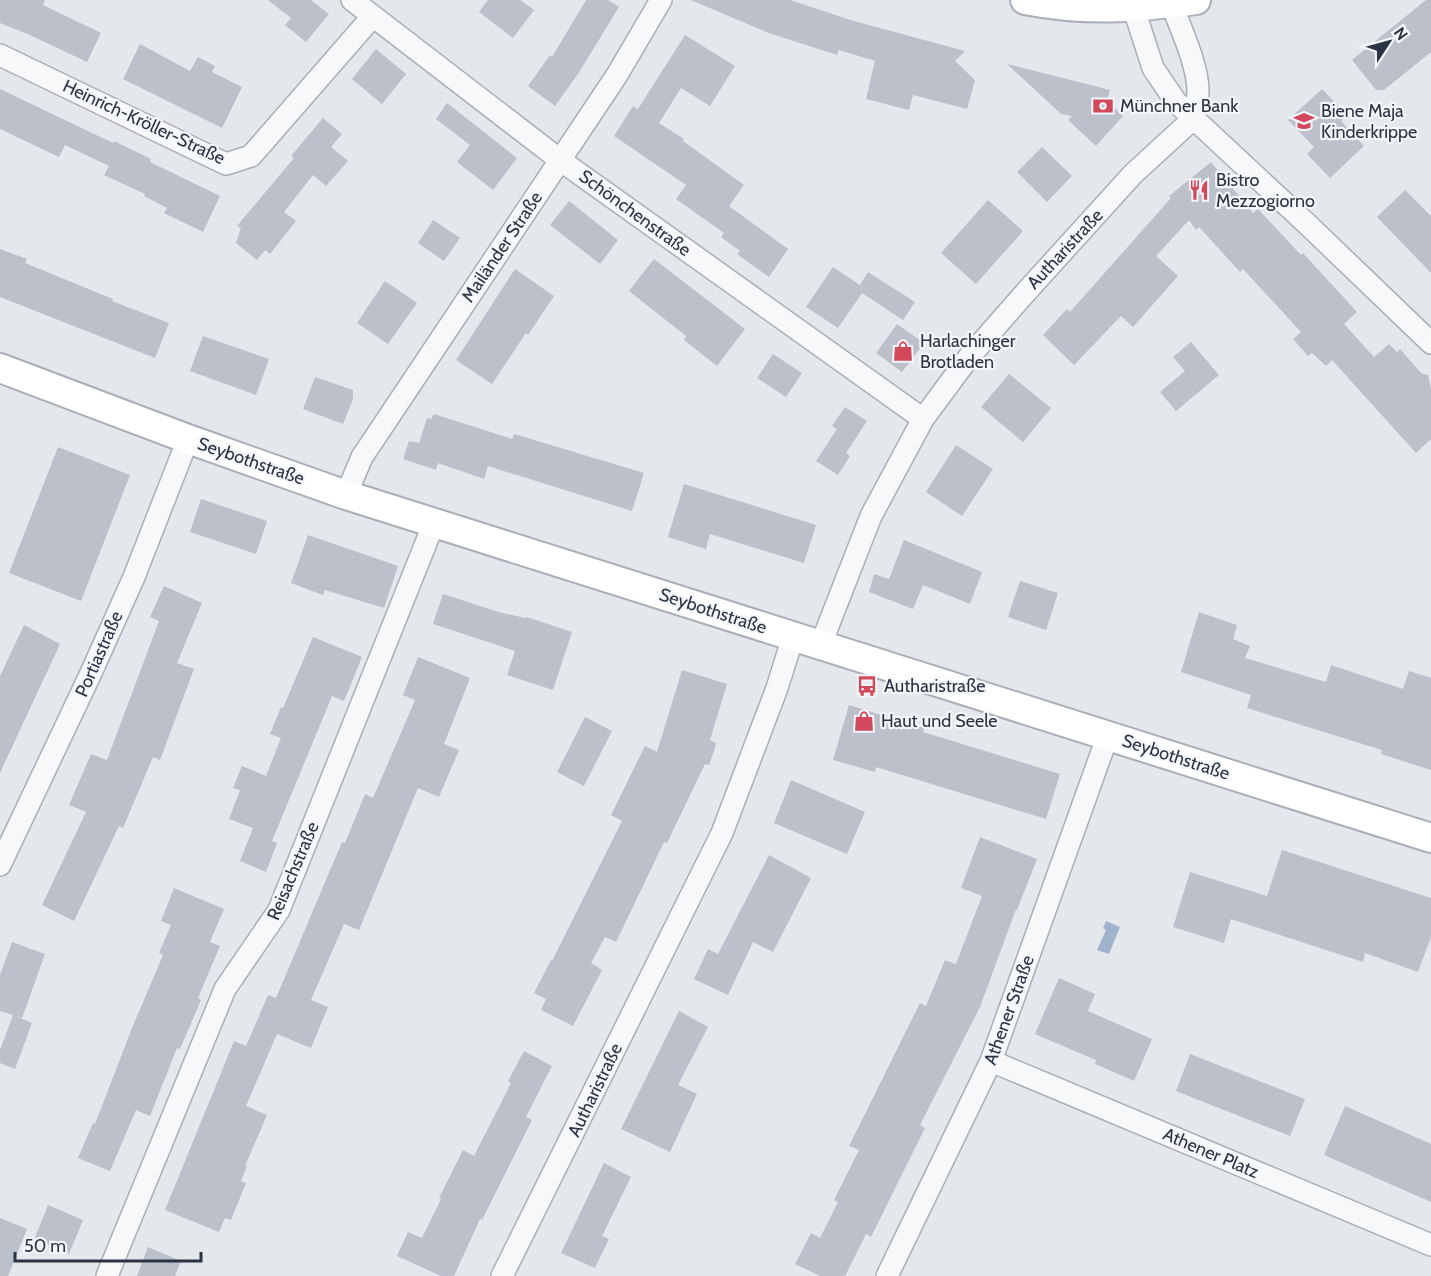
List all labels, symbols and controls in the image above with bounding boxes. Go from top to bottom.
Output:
north arrow [1359,12,1419,72]
text: N [1390,23,1412,44]
street label: Heinrich-Kröller-Straße [59,75,229,169]
bank icon: Münchner Bank [1091,94,1115,118]
place label: Münchner Bank [1120,95,1239,117]
place label: Biene Maja Kinderkrippe [1321,100,1417,143]
school or university icon: Biene Maja Kinderkrippe [1292,109,1316,133]
street label: Schönchenstraße [575,165,695,261]
place label: Bistro Mezzogiorno [1216,169,1315,212]
restaurant icon: Bistro Mezzogiorno [1187,178,1211,202]
street label: Mailänder Straße [457,187,547,307]
street label: Autharistraße [1022,204,1108,294]
place label: Harlachinger Brotladen [920,330,1016,373]
shop icon: Harlachinger Brotladen [891,339,915,363]
street label: Seybothstraße [195,432,307,490]
street label: Seybothstraße [657,583,769,639]
street label: Portiastraße [70,608,128,700]
bus stop icon: Autharistraße [855,674,879,698]
place label: Autharistraße [884,675,986,697]
shop icon: Haut und Seele [852,709,876,733]
place label: Haut und Seele [881,710,998,732]
street label: Seybothstraße [1120,729,1232,785]
street label: Reisachstraße [262,818,324,924]
street label: Athener Straße [979,952,1039,1068]
street label: Autharistraße [563,1040,627,1140]
street label: Athener Platz [1160,1123,1263,1183]
scale bar [15,1225,201,1263]
text: 50 m [24,1235,66,1257]

